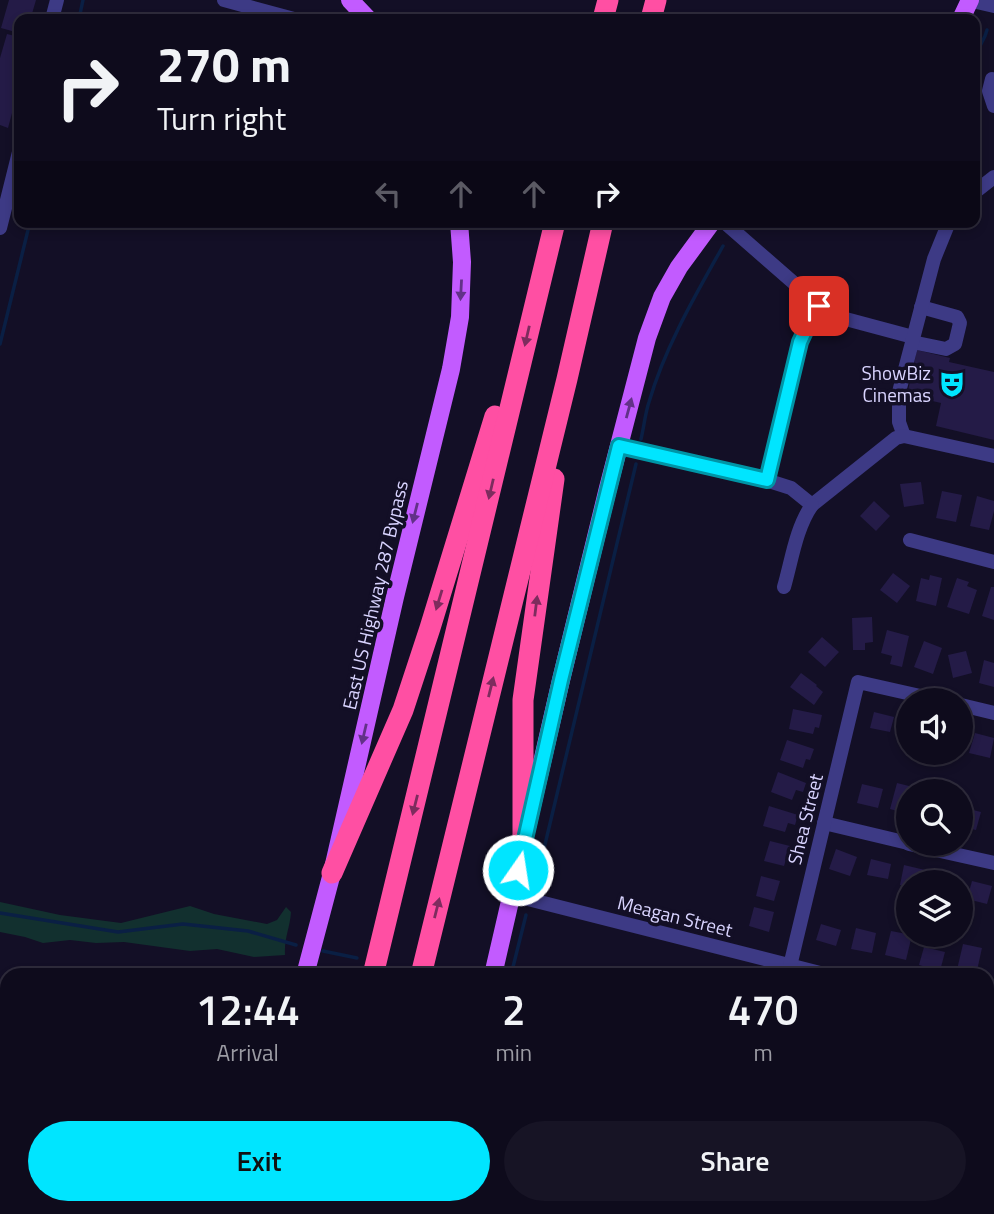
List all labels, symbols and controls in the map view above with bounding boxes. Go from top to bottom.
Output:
text: 270 m [157,26,291,101]
icon: right [42,42,133,133]
text: Turn right [157,94,286,142]
icon: left [369,175,407,213]
icon: ahead [442,175,480,213]
icon: ahead [515,175,553,213]
icon: right [588,175,626,213]
pin [789,276,849,336]
one-way arrow [455,280,466,302]
icon: arrive [800,287,838,325]
one-way arrow [522,325,533,347]
place label: ShowBiz Cinemas [862,358,931,409]
theatre icon: ShowBiz Cinemas [937,369,967,399]
one-way arrow [624,397,635,419]
street label: East US Highway 287 Bypass [334,477,415,712]
one-way arrow [485,478,496,500]
one-way arrow [409,502,420,524]
one-way arrow [433,590,443,611]
one-way arrow [530,595,541,617]
one-way arrow [485,676,496,698]
map controls [896,688,973,947]
button: sound [896,688,973,765]
one-way arrow [358,723,369,745]
street label: Shea Street [779,770,830,867]
button: search [896,779,973,856]
one-way arrow [409,794,420,816]
position arrow [481,833,555,907]
button: layers [896,870,973,947]
street label: Meagan Street [615,887,736,944]
one-way arrow [432,897,443,919]
text: 12:44 [196,977,300,1041]
text: 2 [502,977,526,1041]
text: 470 [728,977,798,1041]
text: Arrival [217,1035,279,1070]
text: min [495,1035,532,1070]
text: m [753,1035,773,1070]
button: Exit [28,1121,490,1201]
button: Share [504,1121,966,1201]

